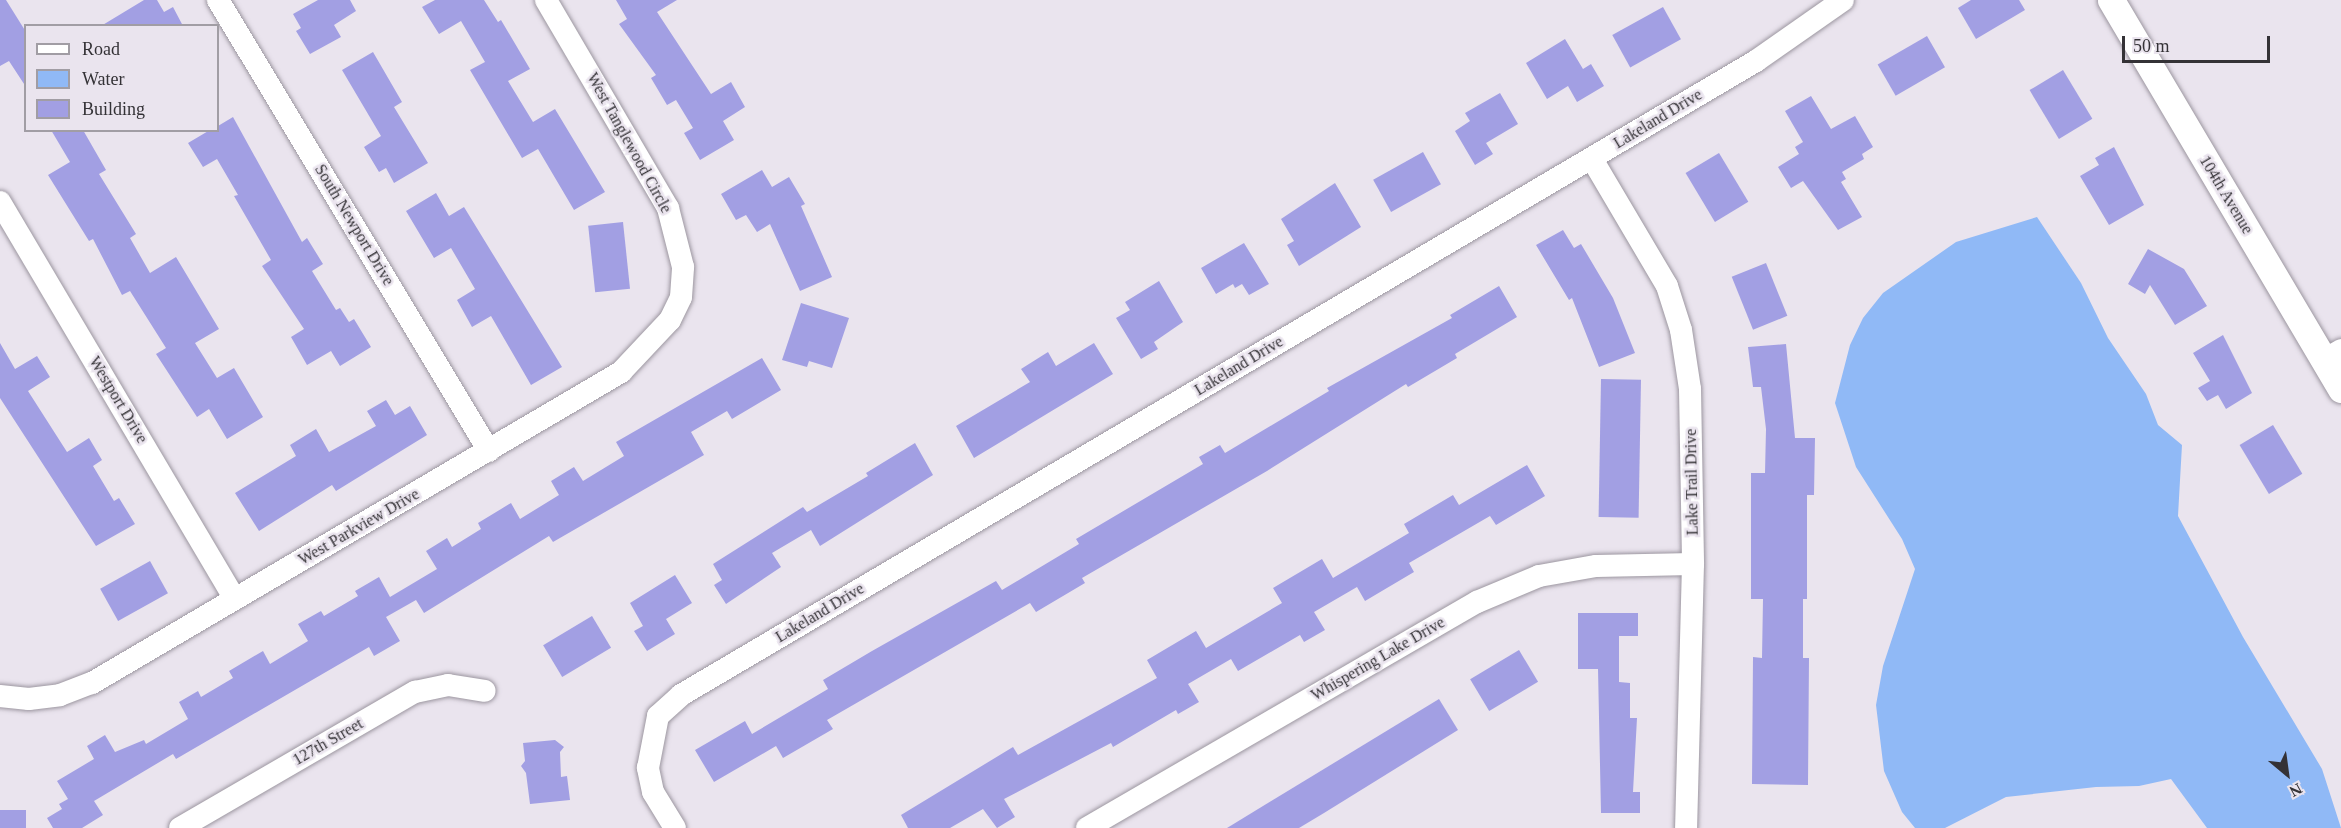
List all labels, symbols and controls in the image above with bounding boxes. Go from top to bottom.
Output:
legend [24,24,219,132]
scale bar [2125,24,2274,62]
text: 50 m [2133,36,2170,56]
text: Road [82,39,120,59]
text: Water [82,69,125,89]
street label: West Tanglewood Circle [582,69,676,217]
street label: Lakeland Drive [1610,85,1706,153]
text: Building [82,99,145,119]
street label: 104th Avenue [2195,152,2257,238]
street label: South Newport Drive [310,161,398,289]
street label: Lakeland Drive [1191,332,1287,400]
street label: Westport Drive [85,353,151,447]
street label: Lake Trail Drive [1681,428,1703,536]
street label: West Parkview Drive [295,485,423,569]
street label: Lakeland Drive [772,579,868,647]
street label: Whispering Lake Drive [1308,613,1448,705]
street label: 127th Street [290,714,366,770]
north arrow [2257,744,2317,804]
text: N [2287,780,2305,800]

